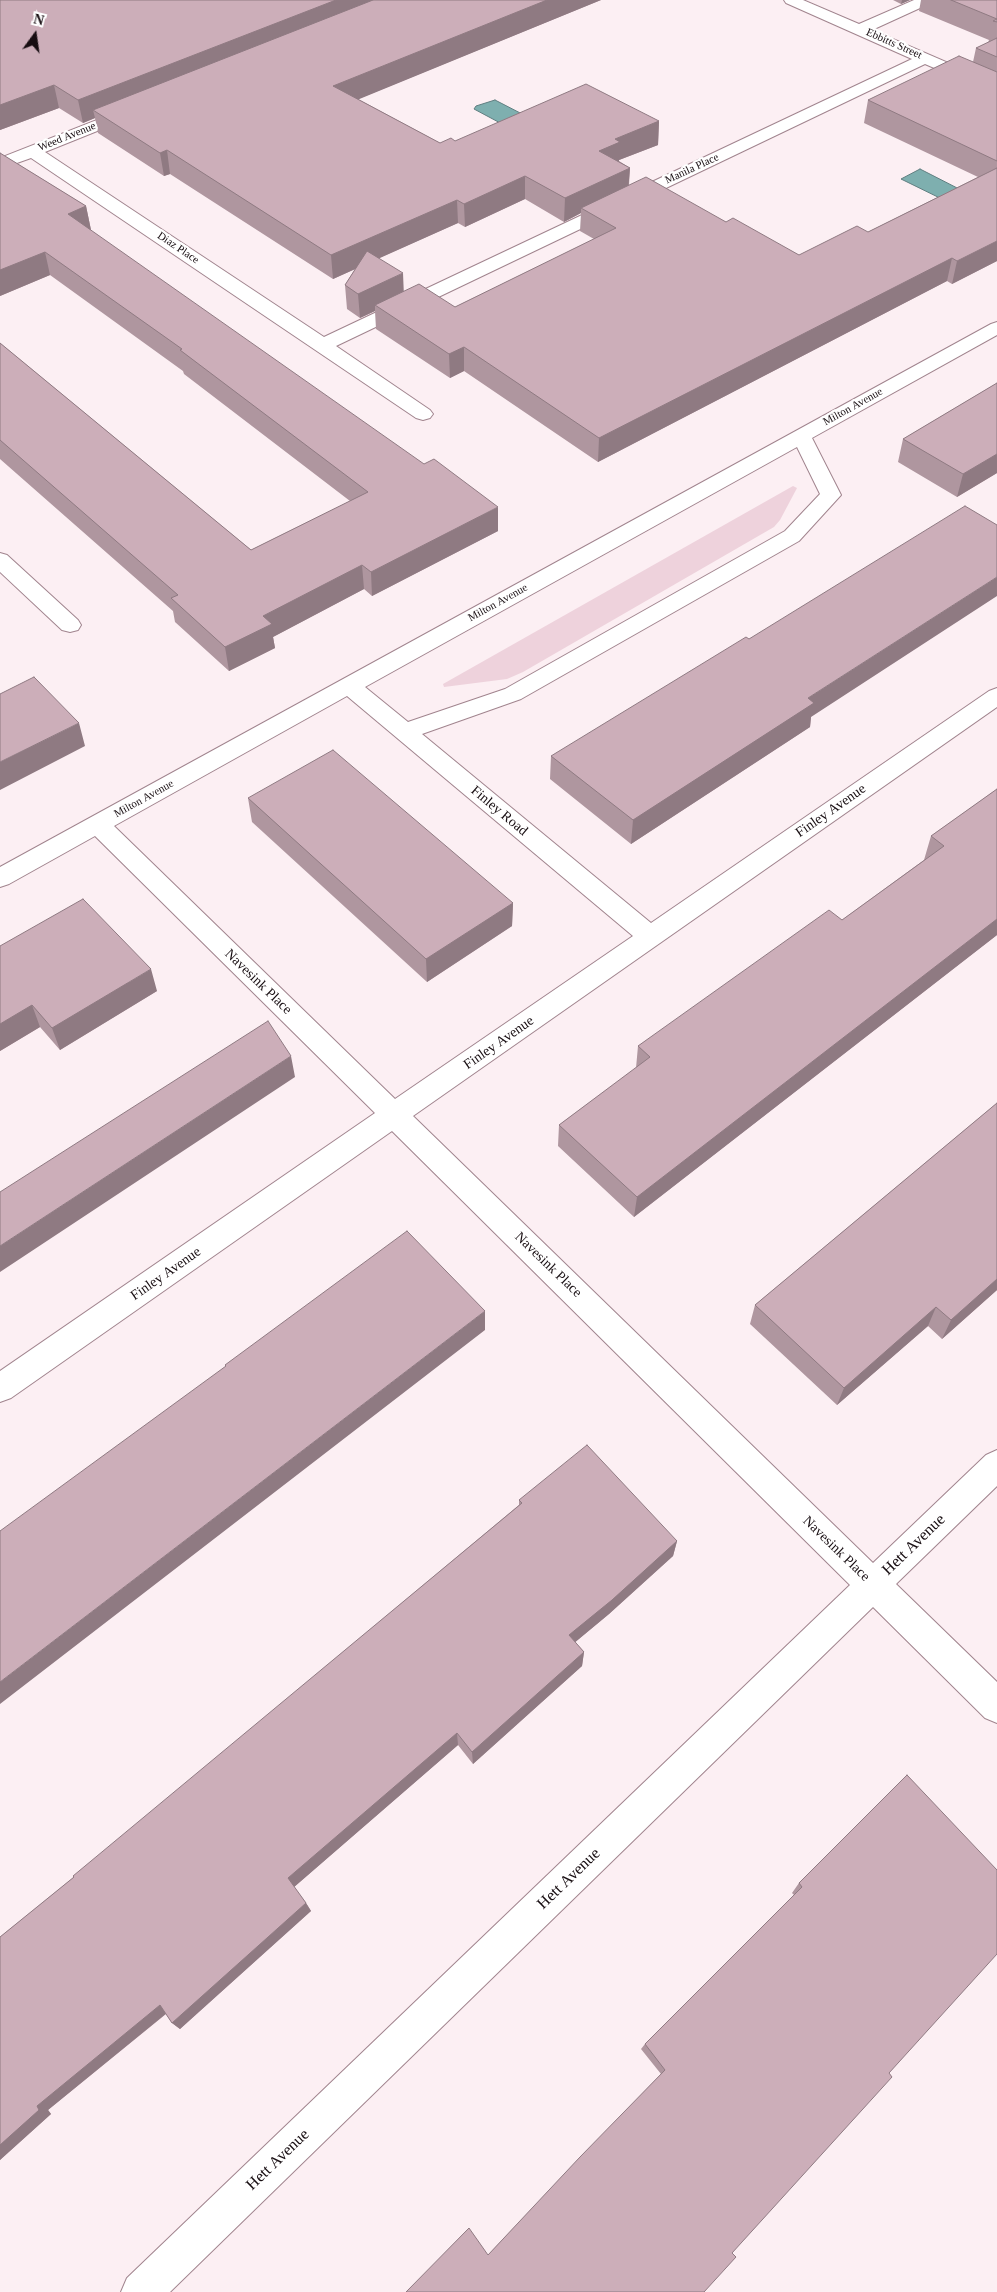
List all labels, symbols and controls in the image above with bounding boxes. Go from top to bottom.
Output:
north arrow [10,10,60,60]
text: N [32,11,45,28]
street label: Ebbitts Street [864,26,924,62]
street label: Weed Avenue [36,119,98,155]
street label: Manila Place [663,151,721,187]
street label: Diaz Place [155,229,201,267]
street label: Milton Avenue [821,385,885,429]
street label: Milton Avenue [466,581,530,625]
street label: Milton Avenue [112,777,176,821]
street label: Finley Avenue [793,781,869,841]
street label: Finley Road [467,782,531,840]
street label: Navesink Place [221,946,295,1018]
street label: Finley Avenue [461,1013,537,1073]
street label: Navesink Place [511,1229,585,1301]
street label: Finley Avenue [128,1244,204,1304]
street label: Hett Avenue [879,1510,949,1580]
street label: Navesink Place [799,1513,873,1585]
street label: Hett Avenue [534,1844,604,1914]
street label: Hett Avenue [243,2125,313,2195]

